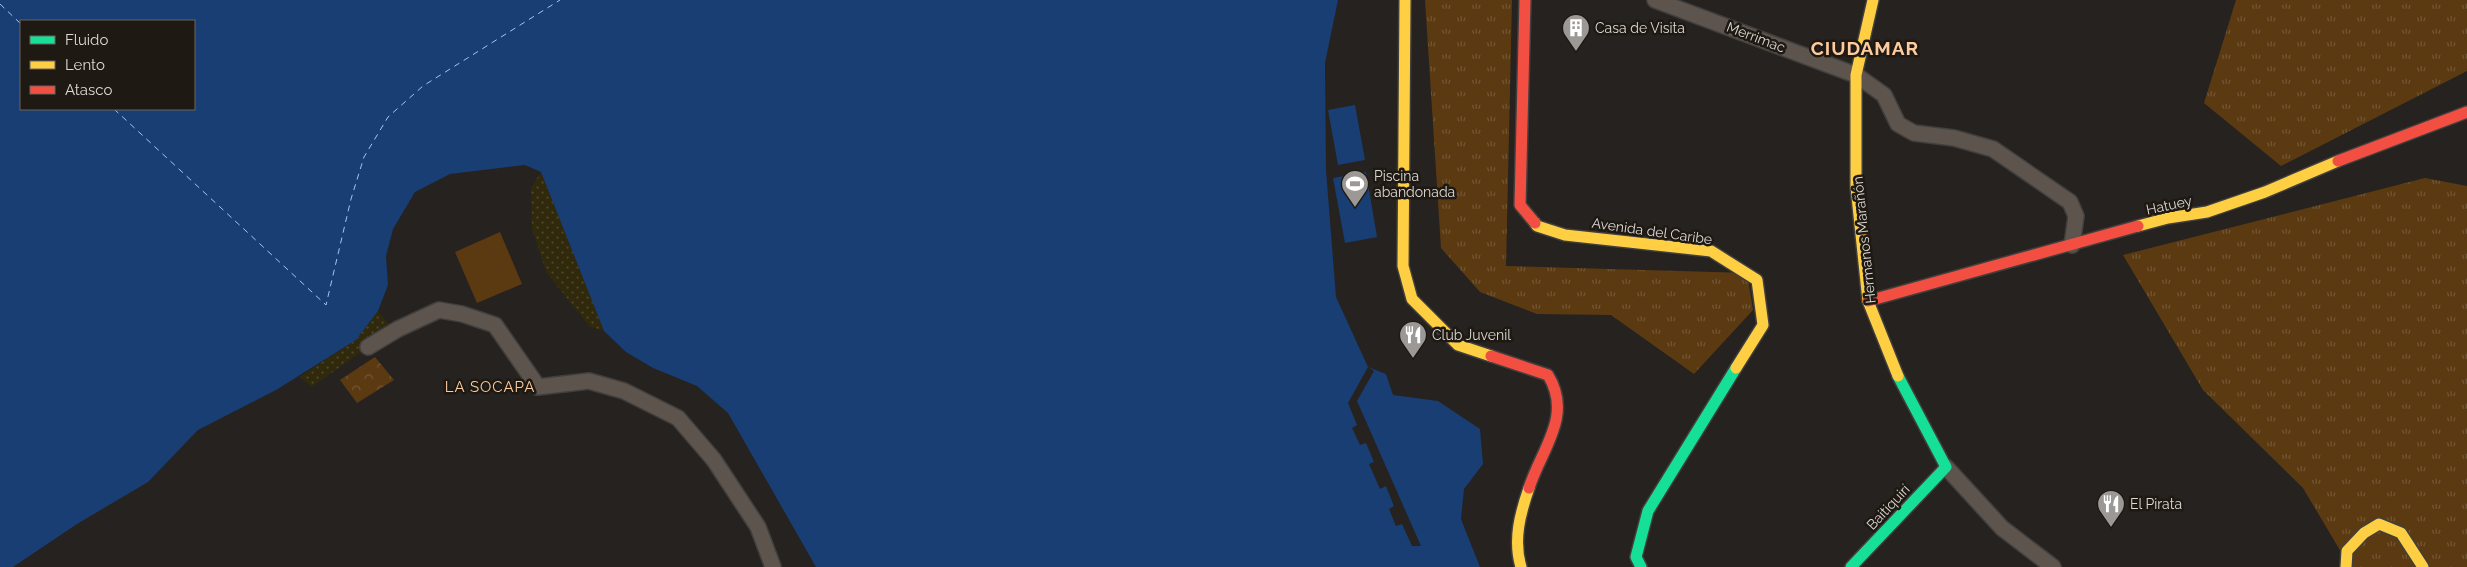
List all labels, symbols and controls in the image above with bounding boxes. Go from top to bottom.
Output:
building icon: Casa de Visita [1561,13,1591,52]
street label: Merrimac [1724,19,1788,56]
legend [20,20,195,110]
place label: Casa de Visita [1595,20,1685,36]
text: Fluido [65,31,108,49]
district label: CIUDAMAR [1811,37,1919,59]
text: Lento [65,56,105,74]
text: Atasco [65,81,112,99]
place label: Piscina abandonada [1374,168,1455,200]
sports icon: Piscina abandonada [1340,169,1370,208]
street label: Hermanos Marañón [1849,176,1879,304]
street label: Hatuey [2145,192,2194,218]
street label: Avenida del Caribe [1591,215,1713,247]
restaurant icon: Club Juvenil [1398,320,1428,359]
place label: Club Juvenil [1432,327,1511,343]
district label: LA SOCAPA [445,378,535,396]
street label: Baitiquirí [1863,480,1913,533]
restaurant icon: El Pirata [2096,489,2126,528]
place label: El Pirata [2130,496,2182,512]

